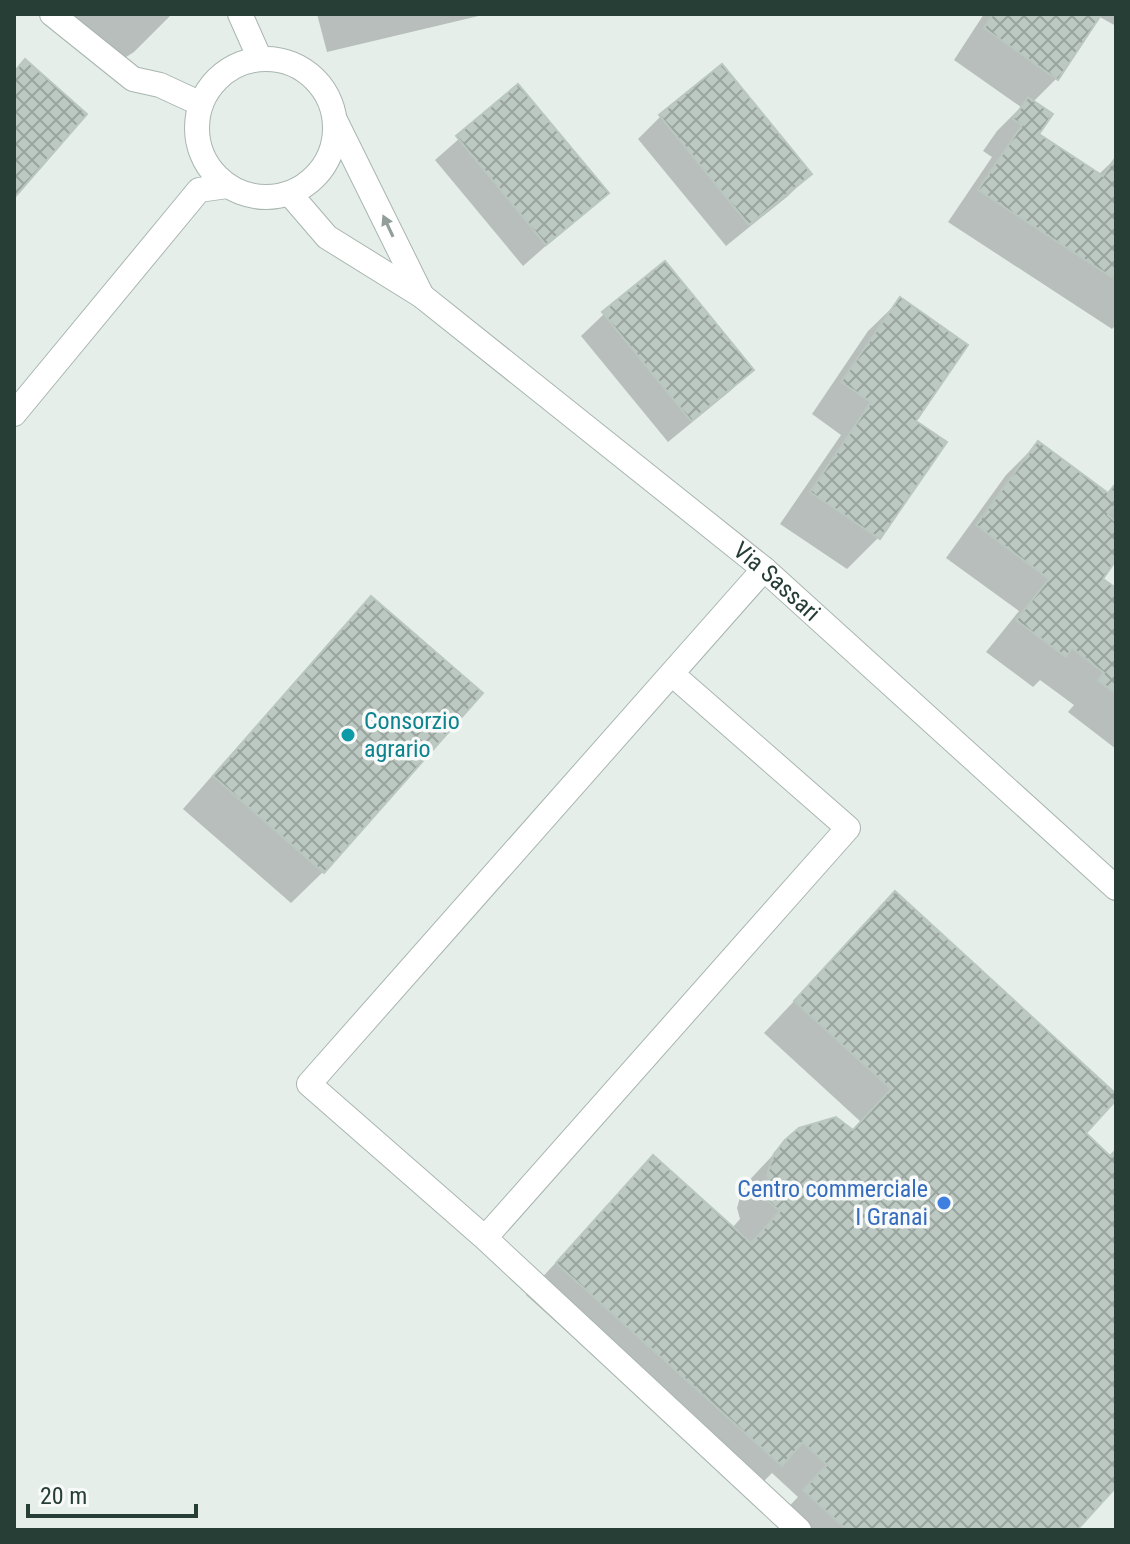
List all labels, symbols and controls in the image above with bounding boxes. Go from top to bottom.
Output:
one-way arrow [381,214,395,237]
street label: Via Sassari [728,536,826,627]
place label: Consorzio agrario [364,707,460,763]
marker: Consorzio agrario [339,726,357,744]
place label: Centro commerciale I Granai [737,1175,928,1231]
marker: Centro commerciale I Granai [935,1194,953,1212]
scale bar [28,1468,196,1518]
text: 20 m [40,1482,87,1510]

